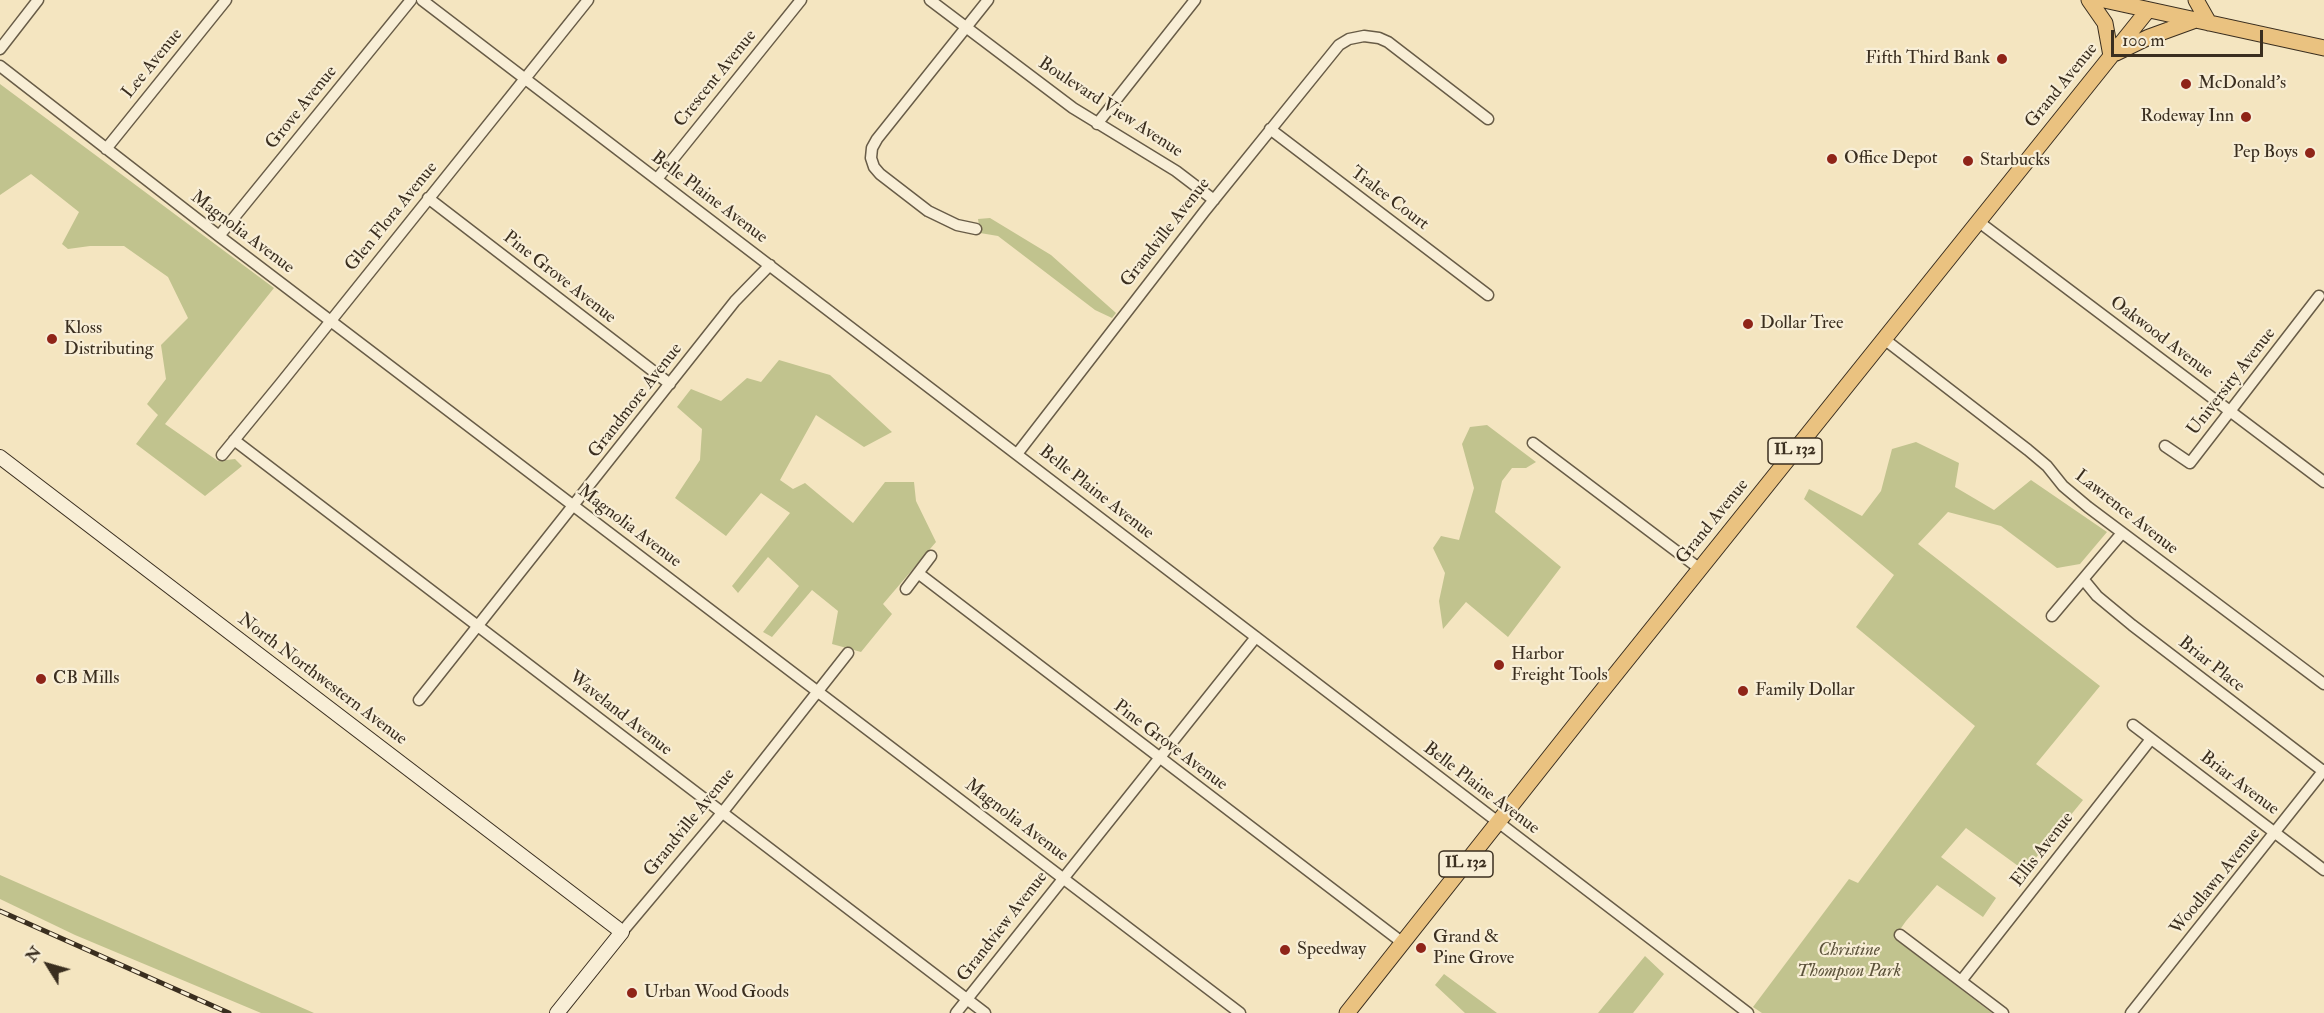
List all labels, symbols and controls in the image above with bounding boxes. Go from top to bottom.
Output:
scale bar [2114,18,2266,56]
street label: Lee Avenue [118,25,188,103]
street label: Crescent Avenue [670,26,762,132]
text: 100 m [2122,29,2165,52]
street label: Grand Avenue [2021,39,2103,133]
place label: Fifth Third Bank [1865,48,1990,70]
marker: Fifth Third Bank [1995,52,2009,66]
street label: Boulevard View Avenue [1034,53,1186,163]
street label: Grove Avenue [262,62,342,154]
place label: McDonald's [2198,73,2286,95]
marker: McDonald's [2179,77,2193,91]
place label: Rodeway Inn [2140,106,2234,128]
marker: Rodeway Inn [2239,110,2253,124]
place label: Pep Boys [2233,142,2298,164]
marker: Pep Boys [2303,146,2317,160]
street label: Belle Plaine Avenue [647,147,771,249]
place label: Office Depot [1844,148,1938,170]
place label: Starbucks [1980,150,2050,172]
marker: Office Depot [1825,152,1839,166]
marker: Starbucks [1961,154,1975,168]
street label: Glen Flora Avenue [341,158,443,276]
street label: Tralee Court [1346,163,1432,235]
street label: Grandville Avenue [1117,174,1215,292]
street label: Magnolia Avenue [186,187,298,279]
street label: Pine Grove Avenue [498,227,620,329]
street label: Oakwood Avenue [2105,292,2217,384]
place label: Dollar Tree [1760,313,1843,335]
marker: Dollar Tree [1741,317,1755,331]
place label: Kloss Distributing [64,318,154,360]
street label: University Avenue [2183,324,2281,440]
marker: Kloss Distributing [45,332,59,346]
street label: Grandmore Avenue [584,339,688,463]
road number: IL 132 [1768,438,1822,464]
street label: Belle Plaine Avenue [1034,441,1158,545]
street label: Lawrence Avenue [2070,466,2182,560]
street label: Grand Avenue [1672,475,1754,569]
street label: Magnolia Avenue [573,481,685,573]
street label: North Northwestern Avenue [233,609,411,751]
street label: Briar Place [2173,632,2249,698]
place label: Harbor Freight Tools [1511,644,1608,686]
marker: Harbor Freight Tools [1492,658,1506,672]
street label: Waveland Avenue [564,667,676,761]
place label: CB Mills [53,668,119,690]
marker: CB Mills [34,672,48,686]
place label: Family Dollar [1755,680,1855,702]
marker: Family Dollar [1736,684,1750,698]
street label: Pine Grove Avenue [1109,696,1231,796]
street label: Belle Plaine Avenue [1419,738,1543,840]
street label: Briar Avenue [2195,747,2283,821]
street label: Grandville Avenue [640,765,740,881]
street label: Magnolia Avenue [960,775,1072,867]
street label: Ellis Avenue [2007,808,2079,892]
street label: Woodlawn Avenue [2166,824,2266,940]
road number: IL 132 [1439,851,1493,877]
street label: Grandview Avenue [953,867,1053,987]
place label: Grand & Pine Grove [1433,927,1514,970]
north arrow [18,935,78,995]
place label: Speedway [1297,939,1366,961]
park label: Christine Thompson Park [1797,940,1901,982]
marker: Grand & Pine Grove [1414,941,1428,955]
text: N [21,942,46,966]
marker: Speedway [1278,943,1292,957]
place label: Urban Wood Goods [644,982,789,1004]
marker: Urban Wood Goods [625,986,639,1000]

